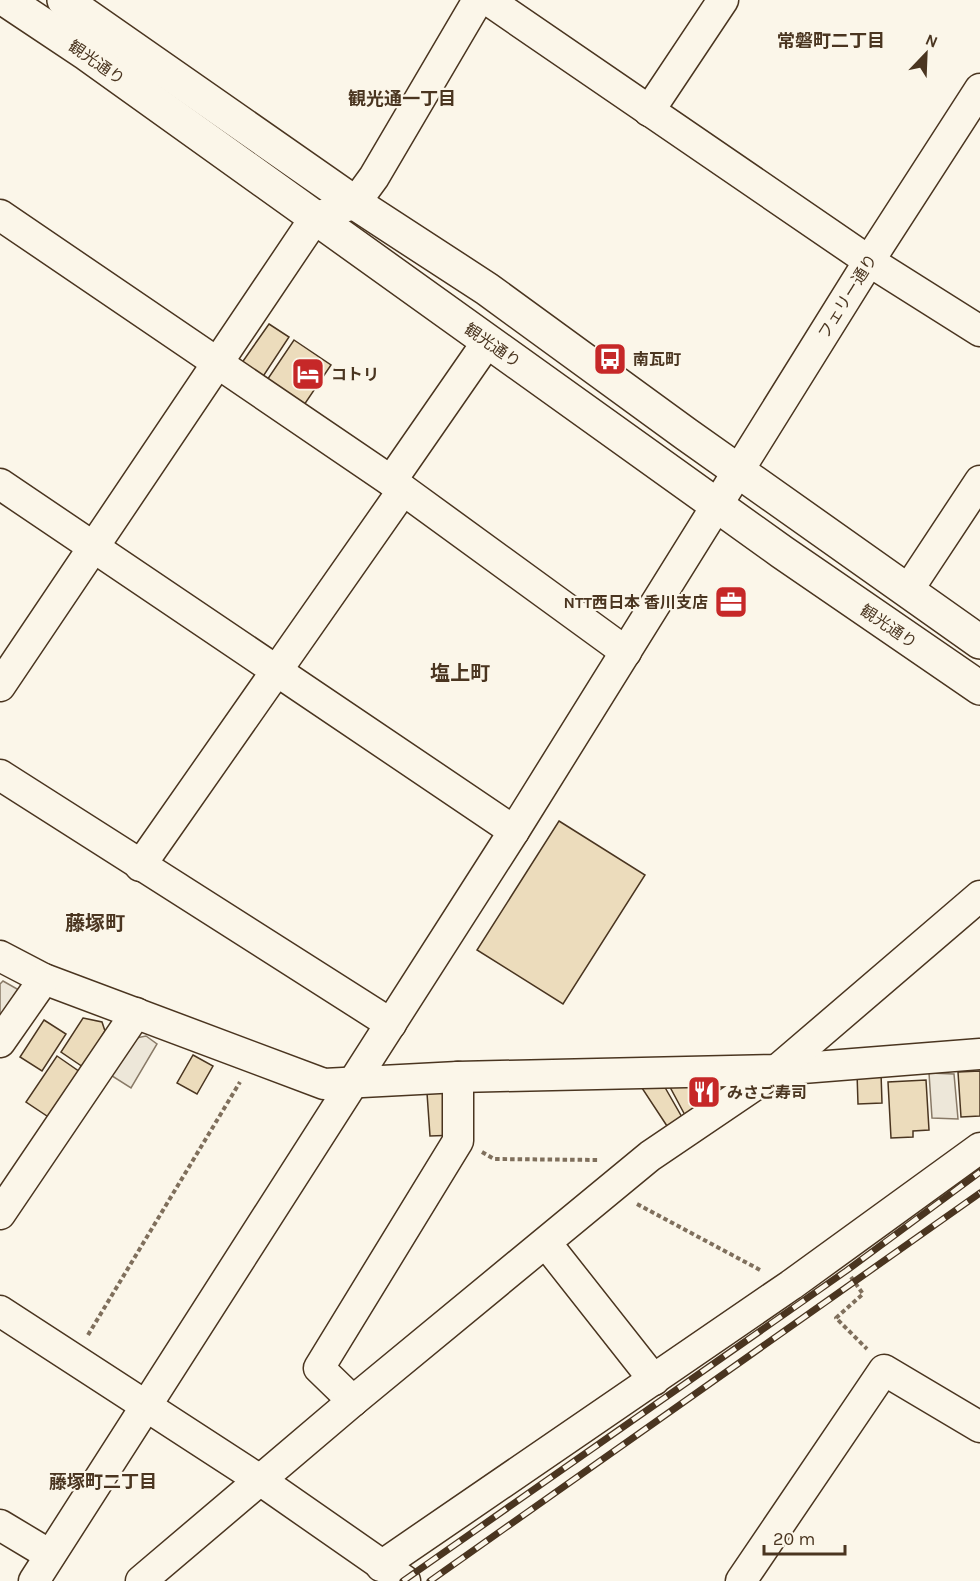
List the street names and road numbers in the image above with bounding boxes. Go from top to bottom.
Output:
street label: 観光通り [65,36,128,89]
street label: フェリー通り [814,251,881,342]
street label: 観光通り [461,319,524,372]
street label: 観光通り [857,601,921,652]

